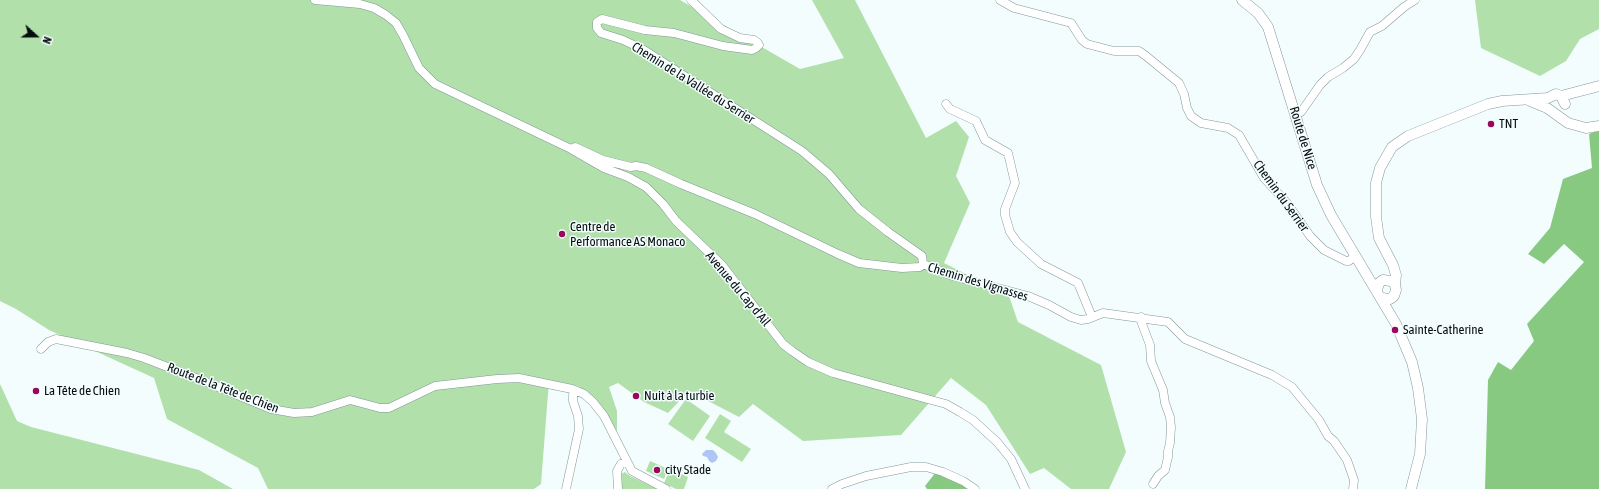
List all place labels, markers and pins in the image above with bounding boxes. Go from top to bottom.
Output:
place label: TNT [1499,116,1518,132]
marker: TNT [1486,119,1496,129]
place label: Centre de Performance AS Monaco [570,219,685,250]
marker: Centre de Performance AS Monaco [557,229,567,239]
place label: Sainte-Catherine [1403,322,1483,338]
marker: Sainte-Catherine [1390,325,1400,335]
place label: La Tête de Chien [44,383,120,399]
marker: La Tête de Chien [31,386,41,396]
place label: Nuit à la turbie [644,388,714,404]
marker: Nuit à la turbie [631,391,641,401]
place label: city Stade [665,462,711,478]
marker: city Stade [652,465,662,475]

